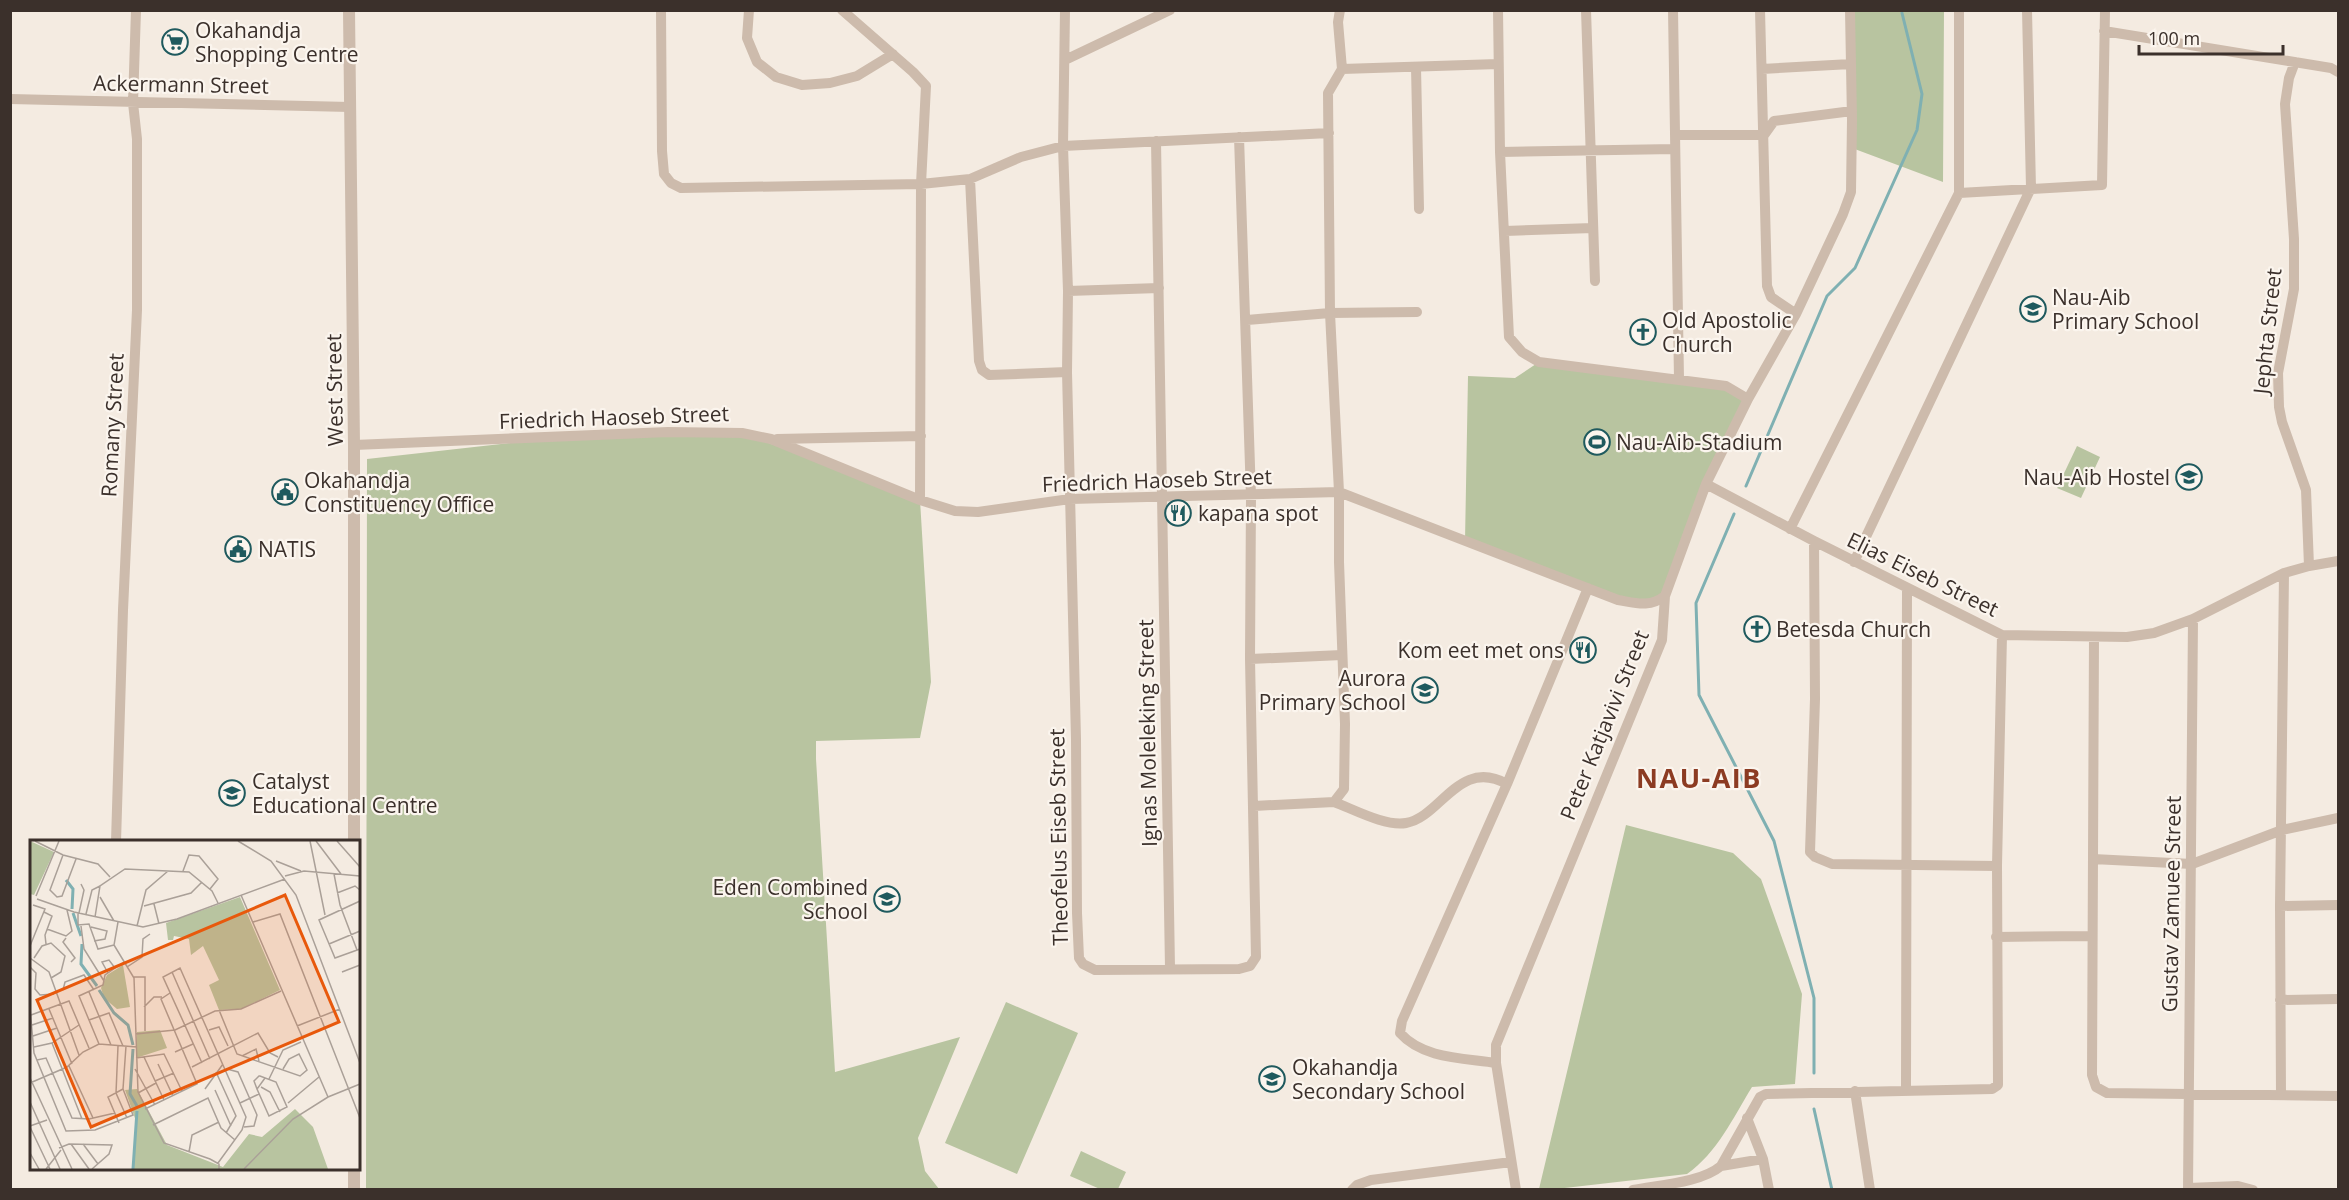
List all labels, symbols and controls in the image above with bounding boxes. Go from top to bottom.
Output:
place label: Okahandja Shopping Centre [195,16,359,68]
scale bar [2139,18,2283,56]
text: 100 m [2148,26,2200,50]
supermarket icon: Okahandja Shopping Centre [160,27,190,57]
street label: Ackermann Street [93,68,269,100]
street label: Jephta Street [2246,267,2288,397]
place label: Nau-Aib Primary School [2052,283,2199,335]
school or university icon: Nau-Aib Primary School [2018,294,2048,324]
place label: Old Apostolic Church [1662,306,1792,358]
church icon: Old Apostolic Church [1628,317,1658,347]
street label: West Street [319,333,349,447]
street label: Romany Street [94,352,130,498]
street label: Friedrich Haoseb Street [498,399,730,435]
sports icon: Nau-Aib-Stadium [1582,427,1612,457]
place label: Nau-Aib-Stadium [1616,428,1782,456]
street label: Friedrich Haoseb Street [1041,462,1273,498]
school or university icon: Nau-Aib Hostel [2174,462,2204,492]
place label: Nau-Aib Hostel [2023,463,2170,491]
place label: Okahandja Constituency Office [304,466,494,518]
public building icon: Okahandja Constituency Office [270,477,300,507]
restaurant icon: kapana spot [1163,498,1193,528]
place label: kapana spot [1198,499,1318,527]
street label: Elias Eiseb Street [1843,525,2003,623]
public building icon: NATIS [223,534,253,564]
place label: NATIS [258,535,316,563]
church icon: Betesda Church [1742,614,1772,644]
place label: Betesda Church [1776,615,1931,643]
street label: Ignas Moleleking Street [1131,619,1163,847]
street label: Peter Katjavivi Street [1553,626,1655,824]
restaurant icon: Kom eet met ons [1568,635,1598,665]
place label: Kom eet met ons [1397,636,1564,664]
place label: Aurora Primary School [1259,664,1406,716]
school or university icon: Aurora Primary School [1410,675,1440,705]
street label: Theofelus Eiseb Street [1042,728,1074,946]
district label: NAU-AIB [1636,759,1762,796]
place label: Catalyst Educational Centre [252,767,438,819]
school or university icon: Catalyst Educational Centre [217,778,247,808]
street label: Gustav Zamuee Street [2155,795,2187,1013]
inset map [30,840,360,1170]
place label: Eden Combined School [712,873,868,925]
school or university icon: Eden Combined School [872,884,902,914]
place label: Okahandja Secondary School [1292,1053,1465,1105]
school or university icon: Okahandja Secondary School [1257,1064,1287,1094]

